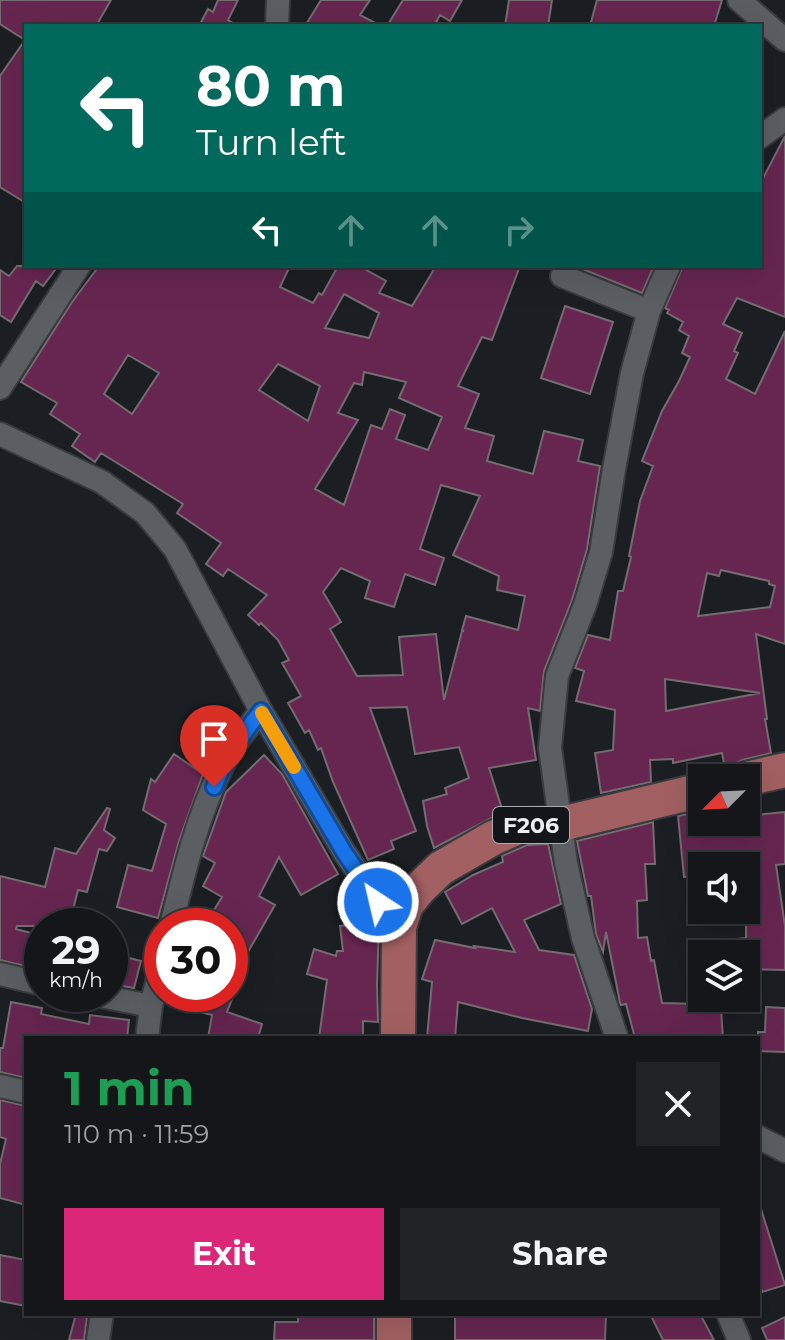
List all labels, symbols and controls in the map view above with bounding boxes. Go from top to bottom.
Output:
text: 80 m [196,52,346,120]
icon: left [64,56,168,160]
text: Turn left [196,120,347,164]
icon: left [245,208,289,252]
icon: ahead [329,208,373,252]
icon: ahead [413,208,457,252]
icon: right [497,208,541,252]
pin [180,705,248,787]
icon: arrive [192,717,236,761]
north arrow [688,764,760,836]
map controls [688,764,760,1012]
road number: F206 [493,807,569,843]
button: sound [688,852,760,924]
position arrow [336,860,420,944]
speed limit sign: 30 [144,908,248,1012]
text: 29 [51,925,101,974]
button: layers [688,940,760,1012]
text: km/h [49,968,103,992]
text: 1 min [64,1059,194,1117]
button: close [636,1062,720,1146]
text: 110 m · 11:59 [64,1118,209,1150]
button: Exit [64,1208,384,1300]
button: Share [400,1208,720,1300]

